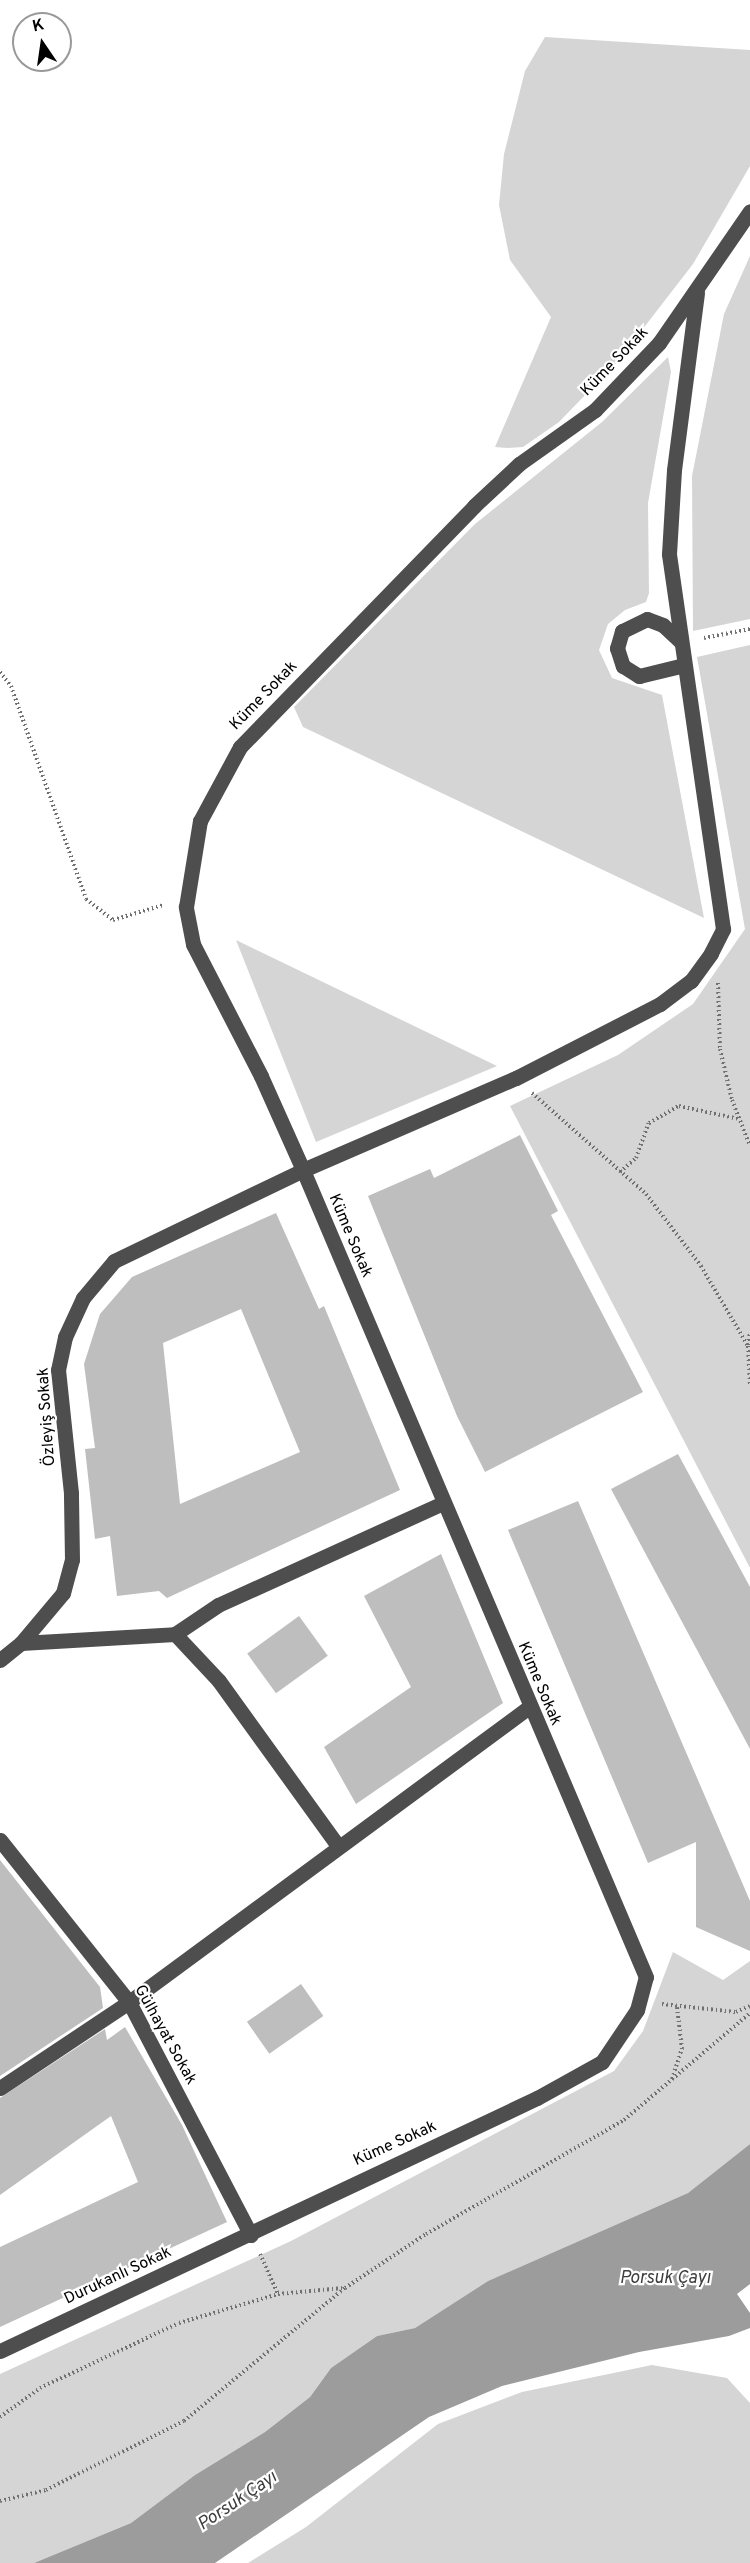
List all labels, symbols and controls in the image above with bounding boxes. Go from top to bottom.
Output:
north arrow [12,12,72,72]
text: K [31,15,46,37]
street label: Küme Sokak [577,323,653,401]
street label: Küme Sokak [226,657,302,735]
street label: Küme Sokak [324,1191,376,1281]
street label: Özleyiş Sokak [34,1367,60,1467]
street label: Küme Sokak [513,1639,565,1729]
street label: Gülhayat Sokak [130,1982,200,2088]
street label: Küme Sokak [350,2117,440,2171]
street label: Durukanlı Sokak [61,2243,175,2309]
water label: Porsuk Çayı [620,2268,710,2290]
water label: Porsuk Çayı [194,2468,282,2536]

